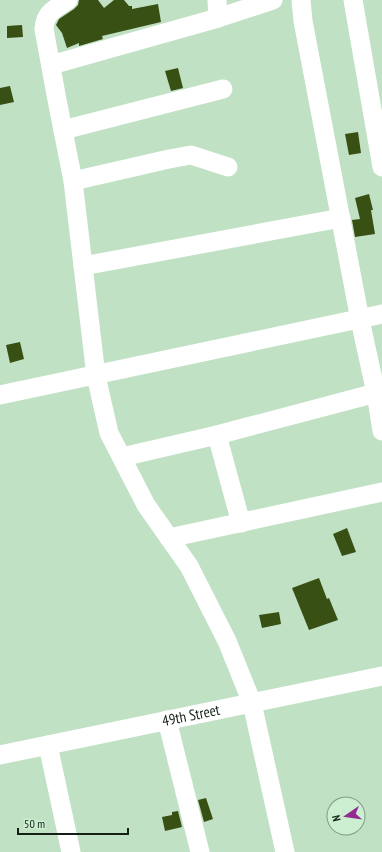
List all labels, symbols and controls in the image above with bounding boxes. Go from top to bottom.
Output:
street label: 49th Street [160,700,221,730]
north arrow [326,796,366,836]
scale bar [18,810,128,836]
text: N [329,814,344,823]
text: 50 m [24,816,45,831]

